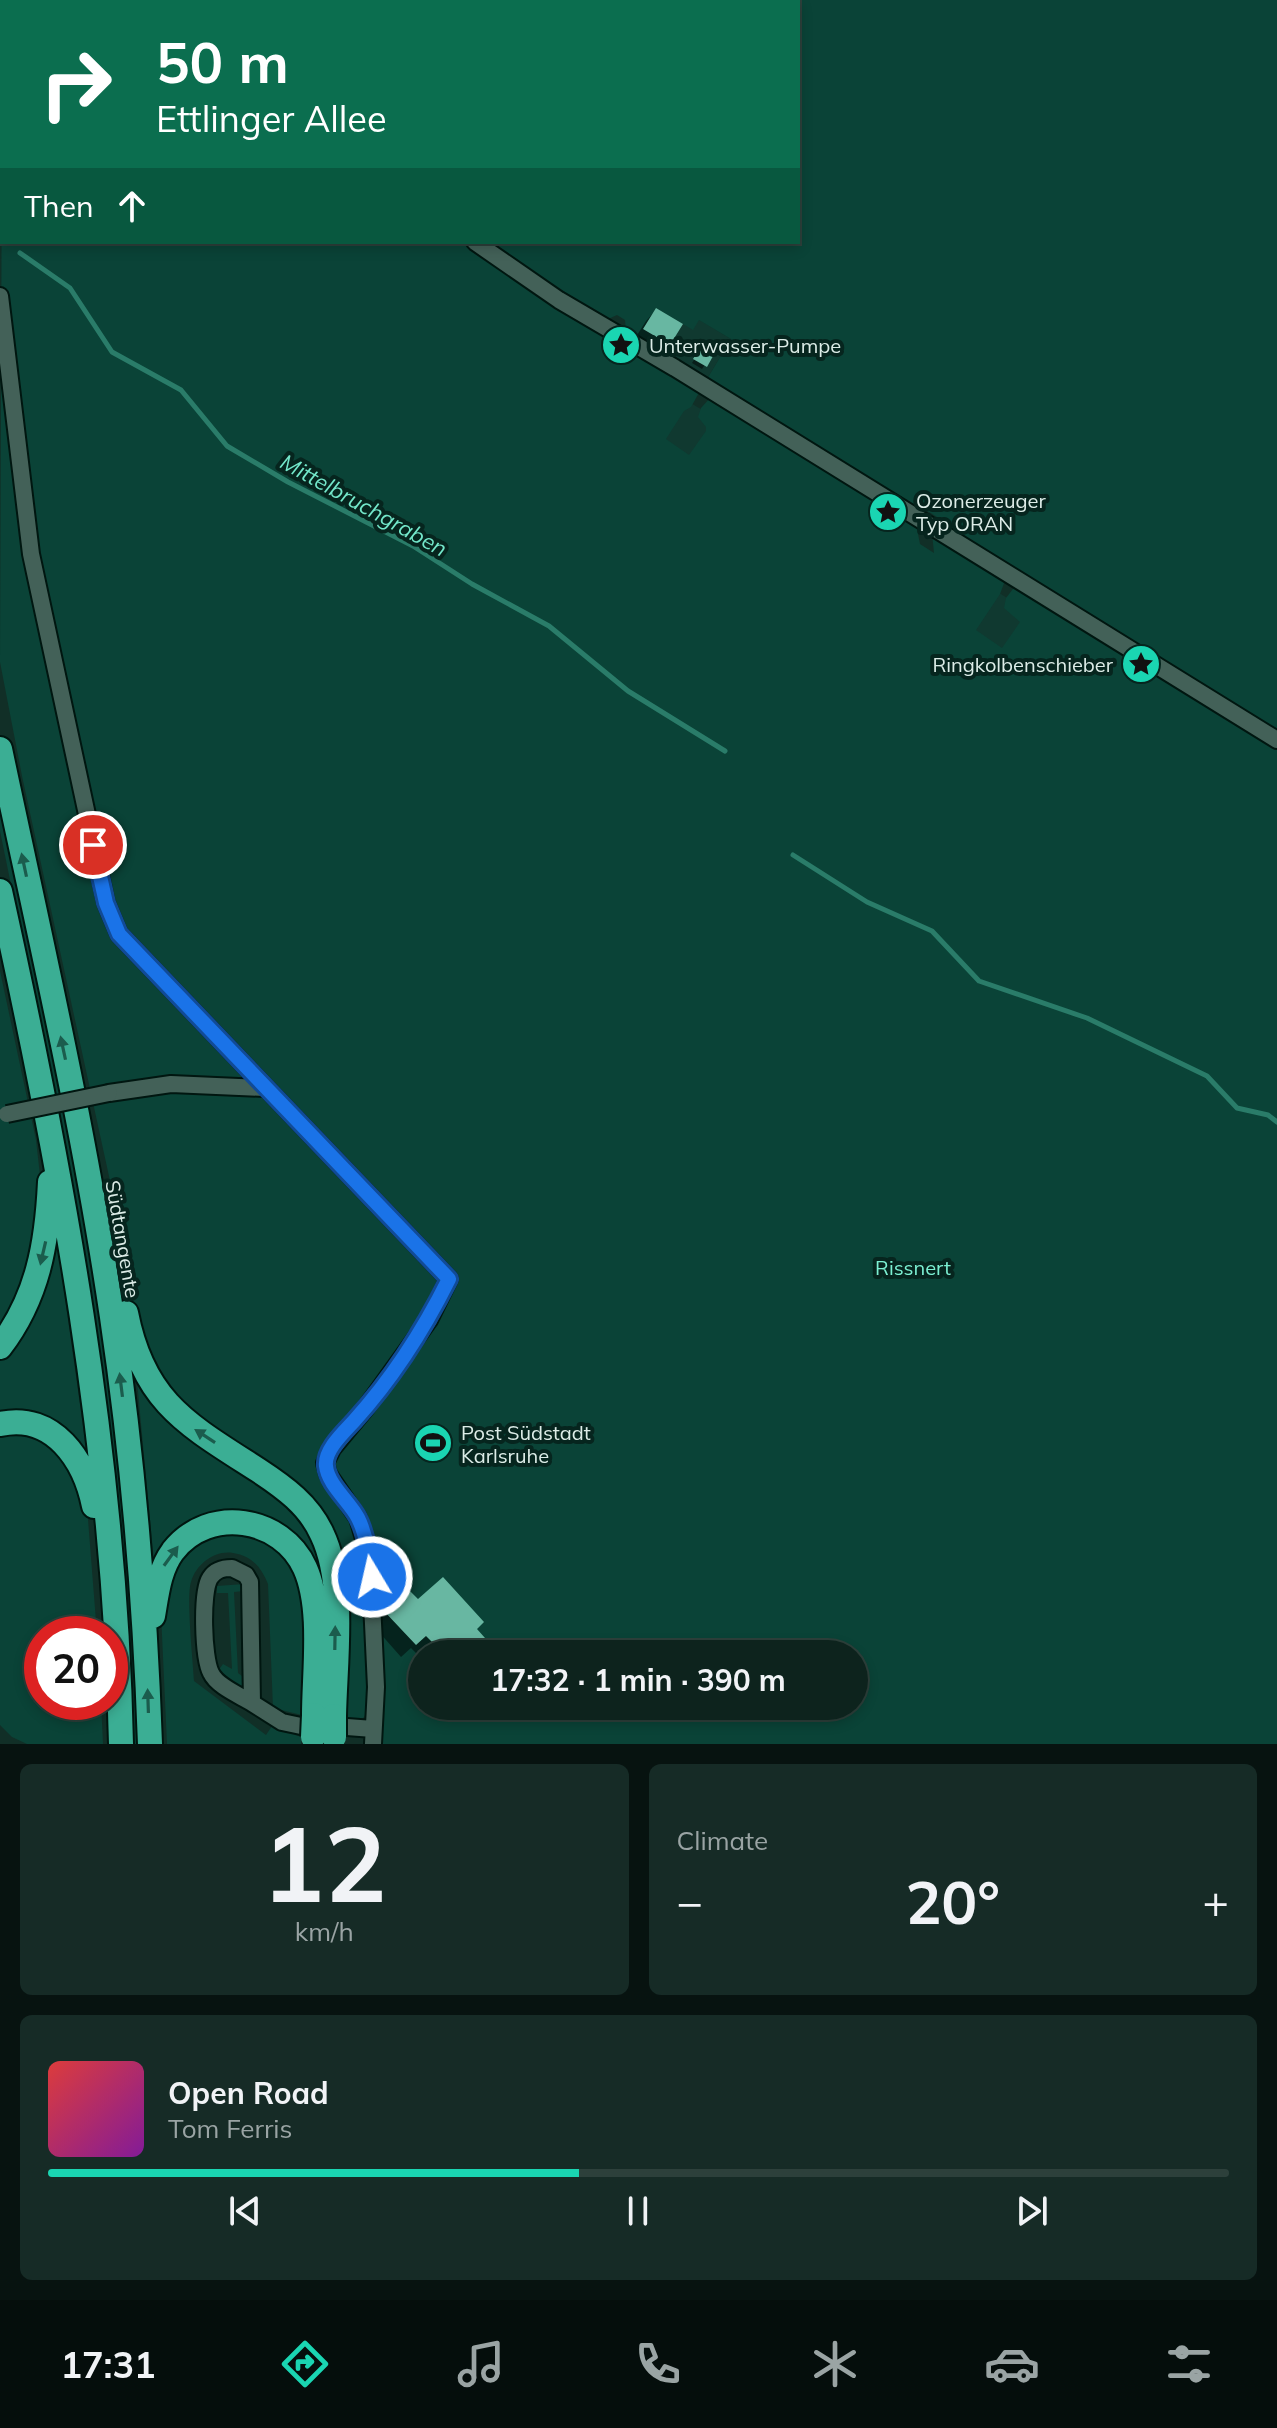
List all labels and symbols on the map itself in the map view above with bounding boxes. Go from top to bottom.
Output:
place icon: Unterwasser-Pumpe [600,324,642,366]
place label: Unterwasser-Pumpe [649,333,841,358]
water label: Mittelbruchgraben [276,448,452,562]
place label: Ozonerzeuger Typ ORAN [916,488,1046,536]
place icon: Ozonerzeuger Typ ORAN [867,491,909,533]
place icon: Ringkolbenschieber [1120,643,1162,685]
place label: Ringkolbenschieber [932,652,1114,677]
pin [59,811,127,879]
one-way arrow [18,852,30,877]
one-way arrow [56,1035,69,1060]
street label: Südtangente [100,1178,146,1300]
one-way arrow [36,1241,49,1266]
park label: Rissnert [875,1255,951,1280]
one-way arrow [114,1372,127,1397]
place label: Post Südstadt Karlsruhe [461,1420,591,1468]
sports icon: Post Südstadt Karlsruhe [412,1422,454,1464]
one-way arrow [195,1429,216,1444]
position arrow [330,1535,414,1619]
one-way arrow [163,1545,179,1566]
speed limit sign: 20 [24,1616,128,1720]
one-way arrow [329,1625,341,1650]
one-way arrow [142,1688,155,1713]

